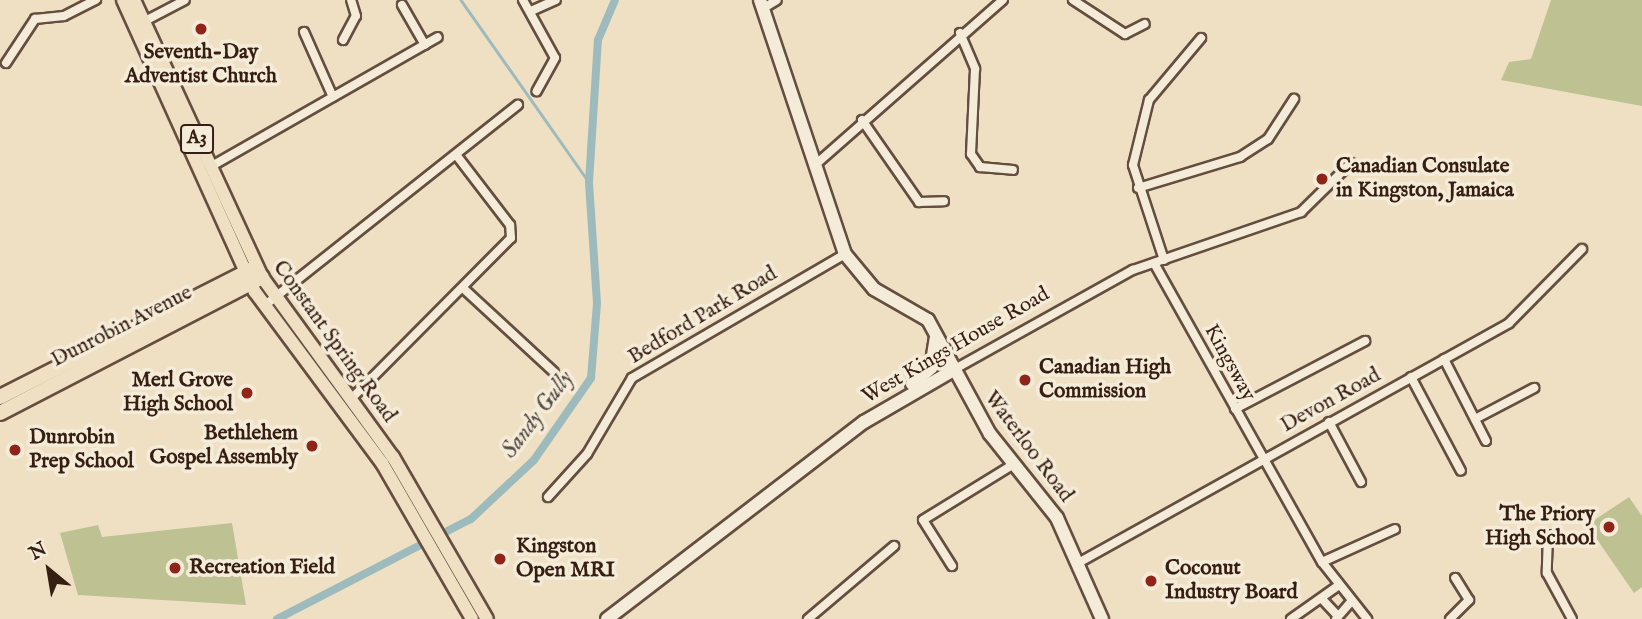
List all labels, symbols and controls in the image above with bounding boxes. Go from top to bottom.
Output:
marker: Seventh-Day Adventist Church [193,21,209,37]
place label: Seventh-Day Adventist Church [125,40,277,90]
road number: A3 [180,124,214,154]
place label: Canadian Consulate in Kingston, Jamaica [1336,154,1514,204]
marker: Canadian Consulate in Kingston, Jamaica [1314,171,1330,187]
street label: Constant Spring Road [267,256,401,428]
street label: Bedford Park Road [624,262,782,370]
street label: Dunrobin Avenue [47,281,197,373]
street label: West Kings House Road [858,282,1054,410]
street label: Kingsway [1198,320,1260,406]
place label: Canadian High Commission [1039,355,1171,405]
street label: Devon Road [1277,363,1385,439]
water label: Sandy Gully [496,366,580,464]
place label: Merl Grove High School [123,368,233,418]
marker: Canadian High Commission [1017,372,1033,388]
marker: Merl Grove High School [239,385,255,401]
street label: Waterloo Road [978,386,1078,508]
place label: Bethlehem Gospel Assembly [150,421,298,471]
place label: Dunrobin Prep School [29,425,134,475]
marker: Bethlehem Gospel Assembly [304,438,320,454]
marker: Dunrobin Prep School [7,442,23,458]
place label: The Priory High School [1485,502,1595,552]
marker: The Priory High School [1601,519,1617,535]
place label: Kingston Open MRI [516,534,615,584]
north arrow [14,535,84,605]
text: N [25,537,52,566]
marker: Kingston Open MRI [490,549,510,569]
place label: Recreation Field [189,555,335,581]
place label: Coconut Industry Board [1165,556,1298,606]
marker: Recreation Field [167,560,183,576]
marker: Coconut Industry Board [1143,573,1159,589]

